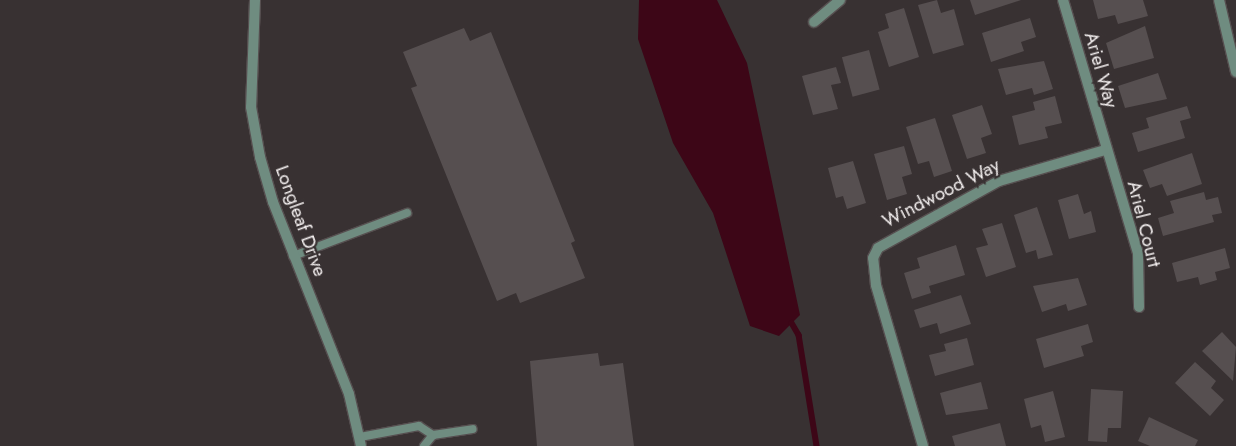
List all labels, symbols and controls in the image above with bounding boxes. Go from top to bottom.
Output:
street label: Ariel Way [1079,29,1123,111]
street label: Windwood Way [878,154,1004,232]
street label: Longleaf Drive [270,162,332,280]
street label: Ariel Court [1122,178,1166,270]

